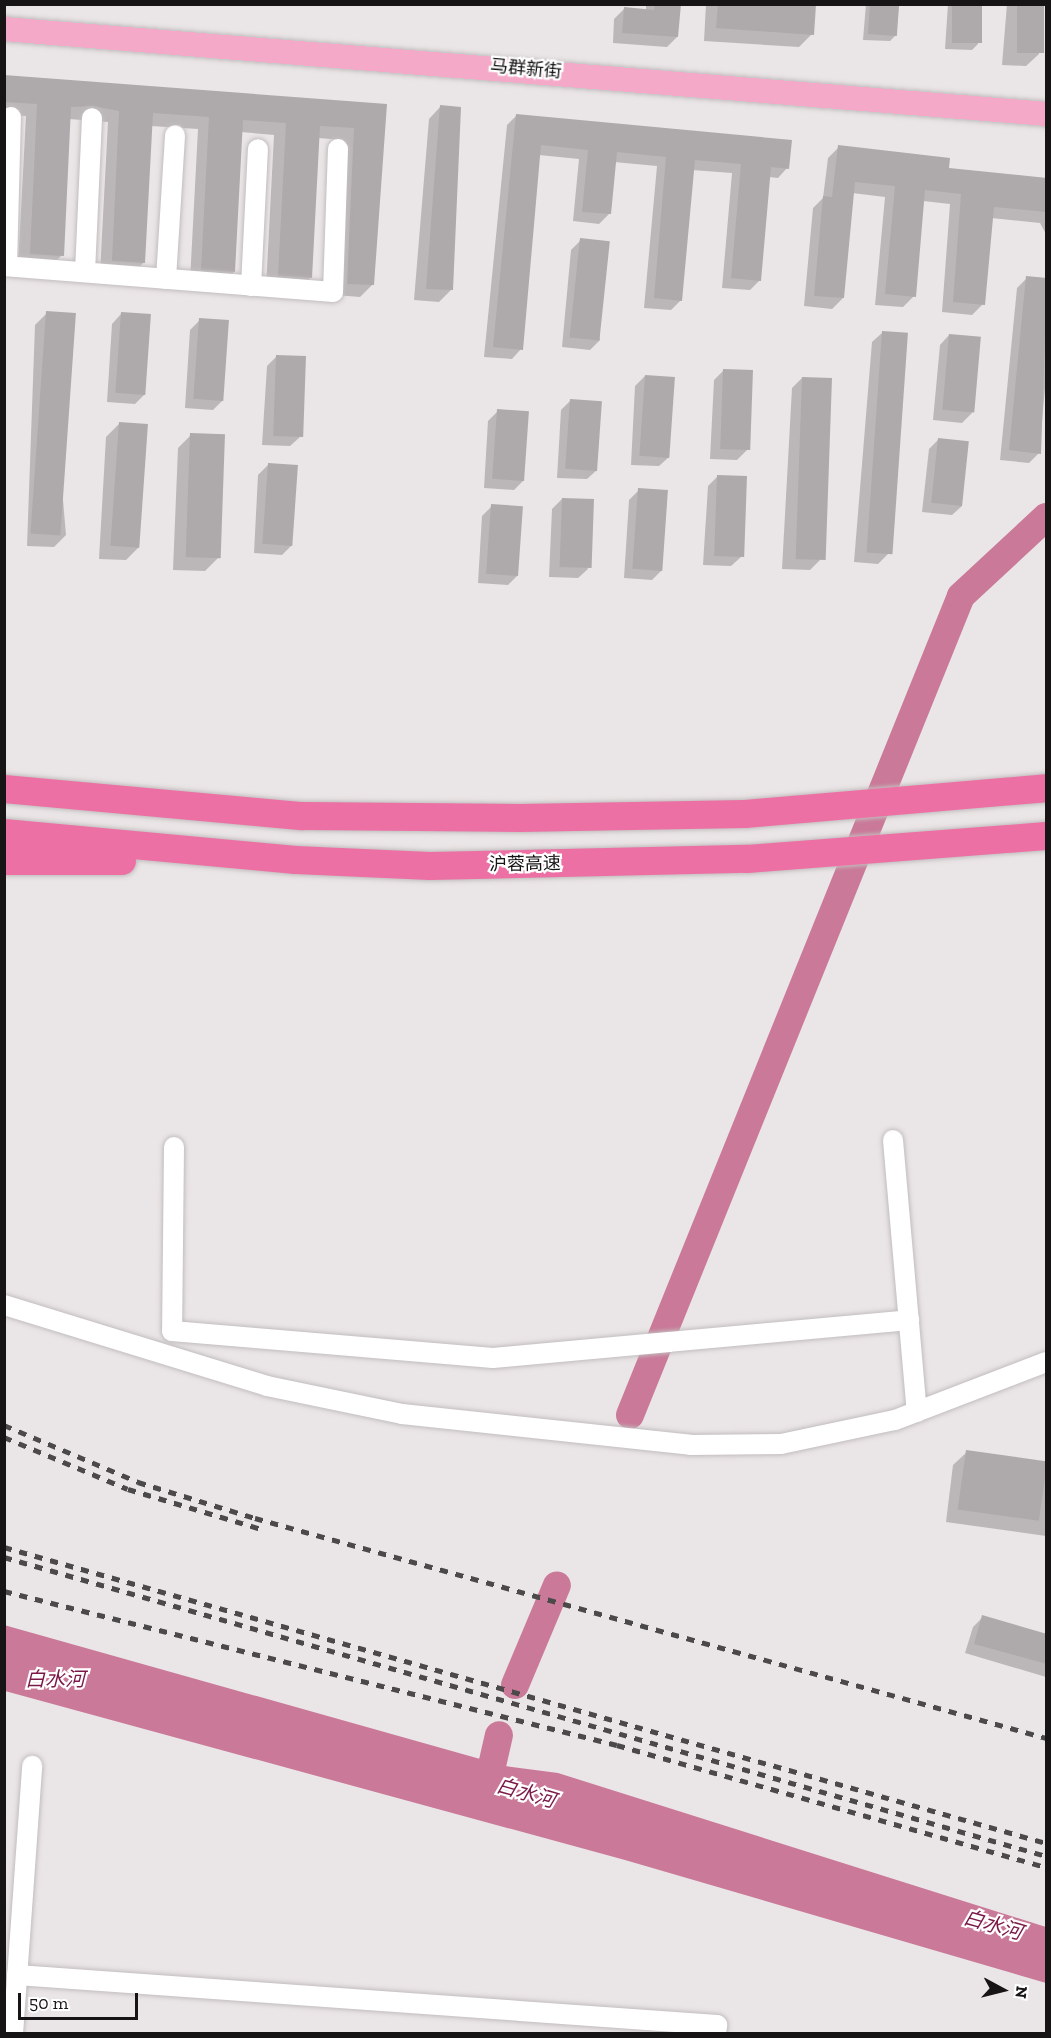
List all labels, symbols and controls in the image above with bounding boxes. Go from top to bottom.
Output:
street label: 马群新街 [489,55,563,83]
street label: 沪蓉高速 [489,853,561,875]
water label: 白水河 [25,1667,85,1691]
water label: 白水河 [494,1773,558,1813]
water label: 白水河 [961,1905,1025,1945]
north arrow [973,1960,1033,2020]
scale bar [21,1981,141,2019]
text: N [1011,1985,1032,1999]
text: 50 m [29,1992,68,2014]

